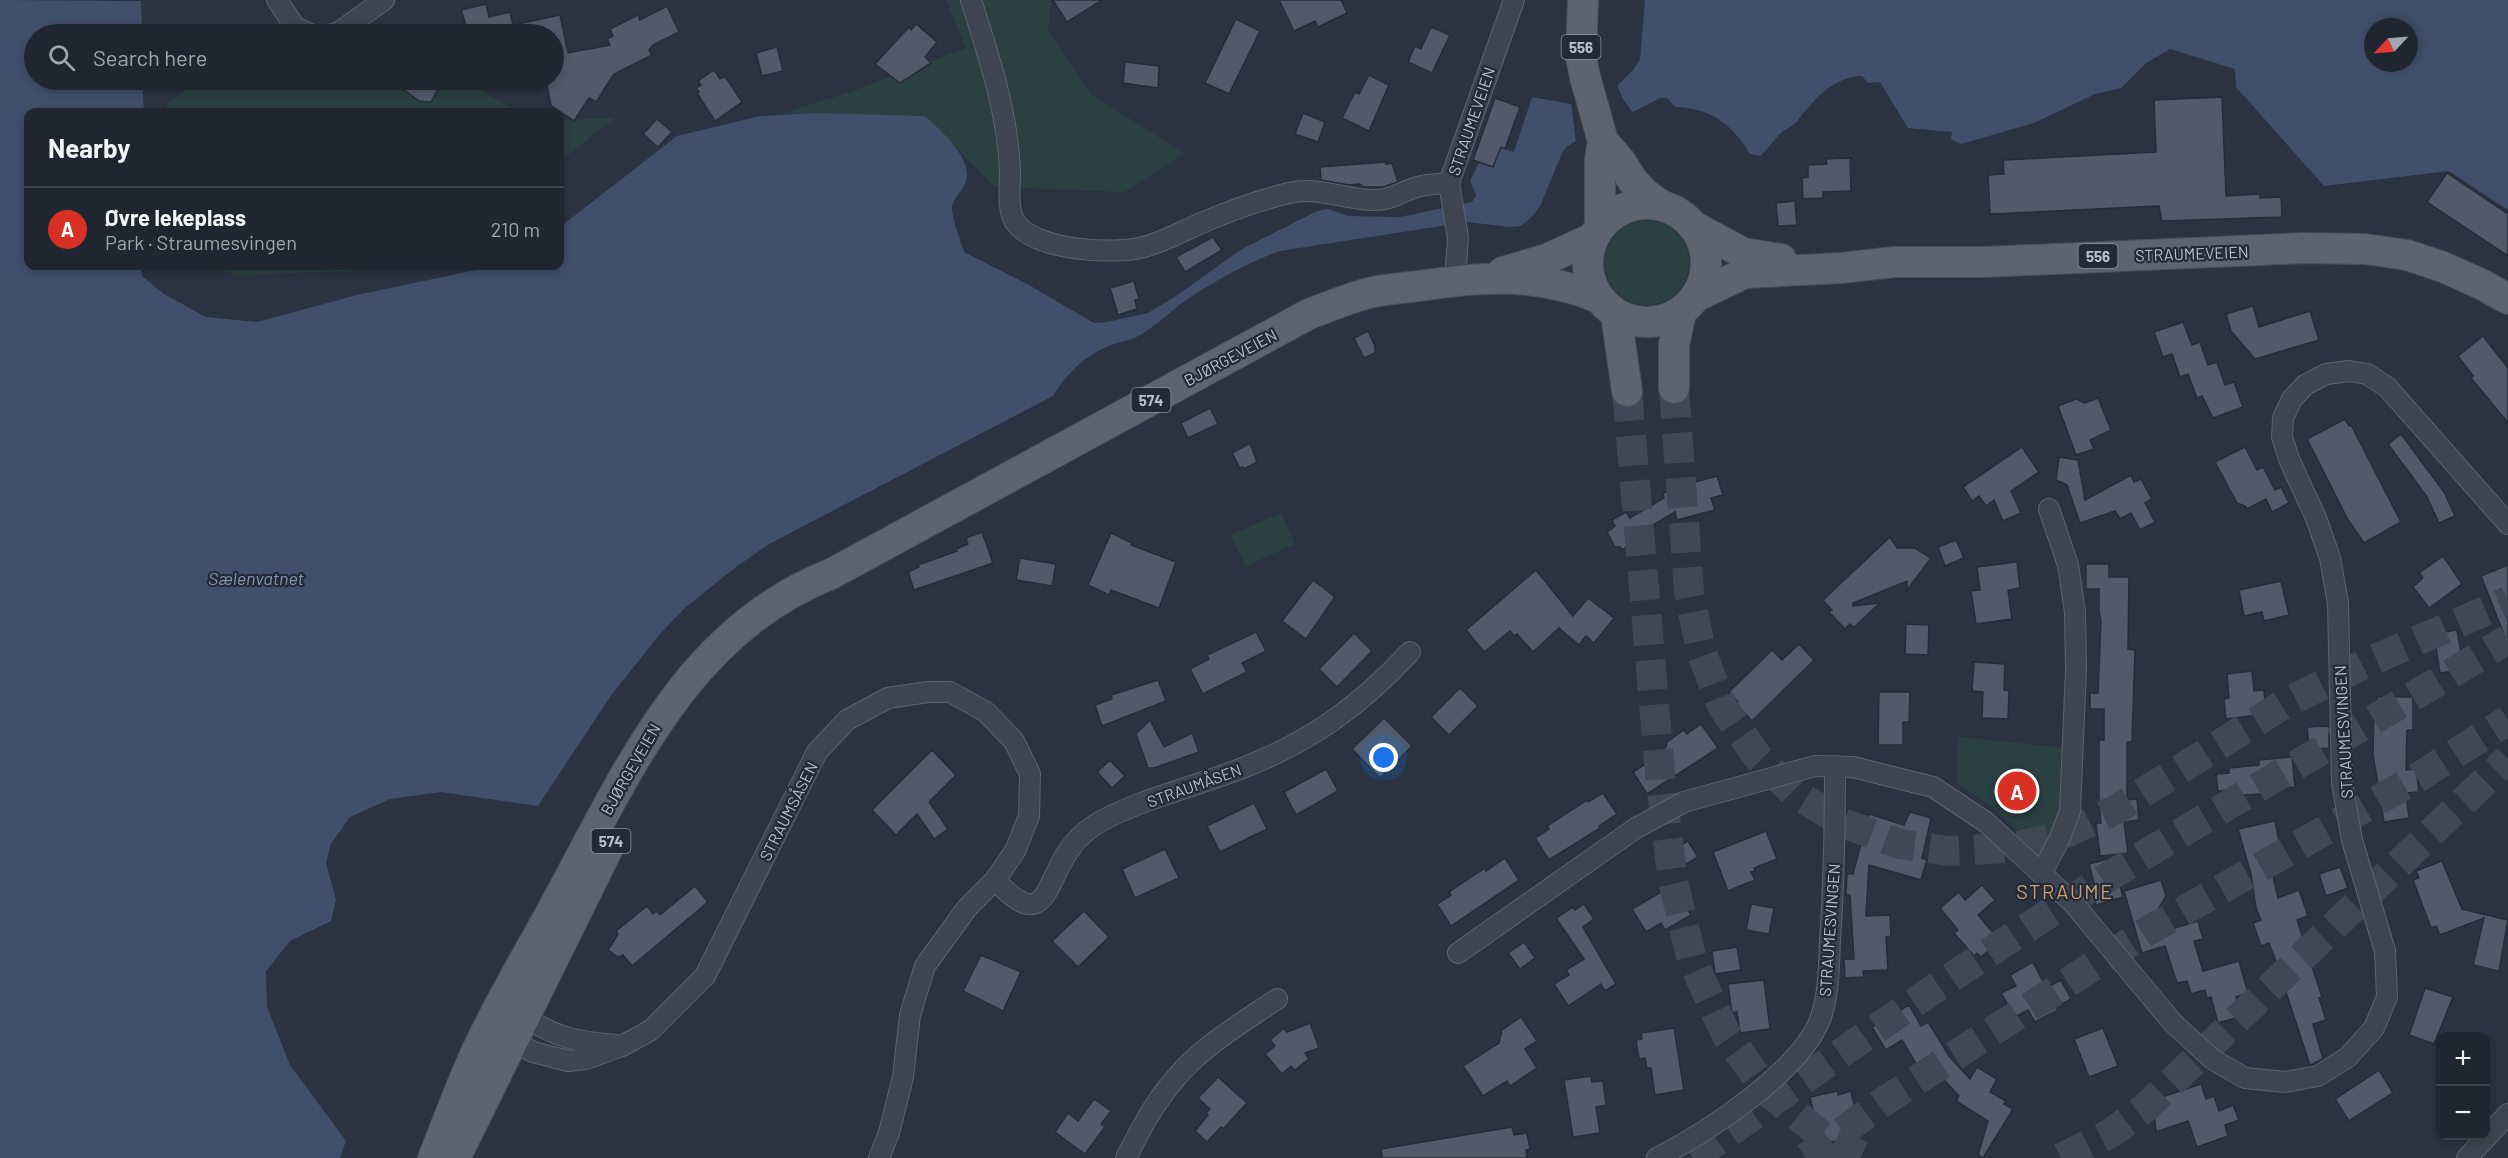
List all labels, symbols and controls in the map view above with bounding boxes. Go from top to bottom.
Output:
north arrow [2364,18,2418,72]
search box [24,24,564,90]
road number: 556 [1562,35,1600,59]
icon: search [45,41,78,74]
text: Search here [93,44,207,70]
street label: STRAUMEVEIEN [1444,64,1498,178]
text: Nearby [48,132,130,163]
text: Øvre lekeplass [105,204,246,230]
text: A [61,217,74,241]
text: 210 m [491,217,540,241]
text: Park · Straumesvingen [105,230,297,254]
street label: STRAUMEVEIEN [2135,242,2249,264]
road number: 556 [2078,244,2118,268]
street label: BJØRGEVEIEN [1180,325,1280,389]
road number: 574 [1132,388,1170,412]
water label: Sælenvatnet [208,567,305,589]
street label: STRAUMESVINGEN [2330,665,2356,799]
street label: BJØRGEVEIEN [596,720,664,818]
your location [1369,743,1398,772]
street label: STRAUMSÅSEN [755,758,821,864]
street label: STRAUMÅSEN [1144,759,1244,811]
pin: A [1998,768,2036,814]
road number: 574 [592,829,630,853]
street label: STRAUMESVINGEN [1815,863,1843,997]
district label: STRAUME [2016,879,2114,903]
map controls [2436,1032,2490,1140]
button: + [2436,1032,2490,1086]
button: − [2436,1086,2490,1140]

